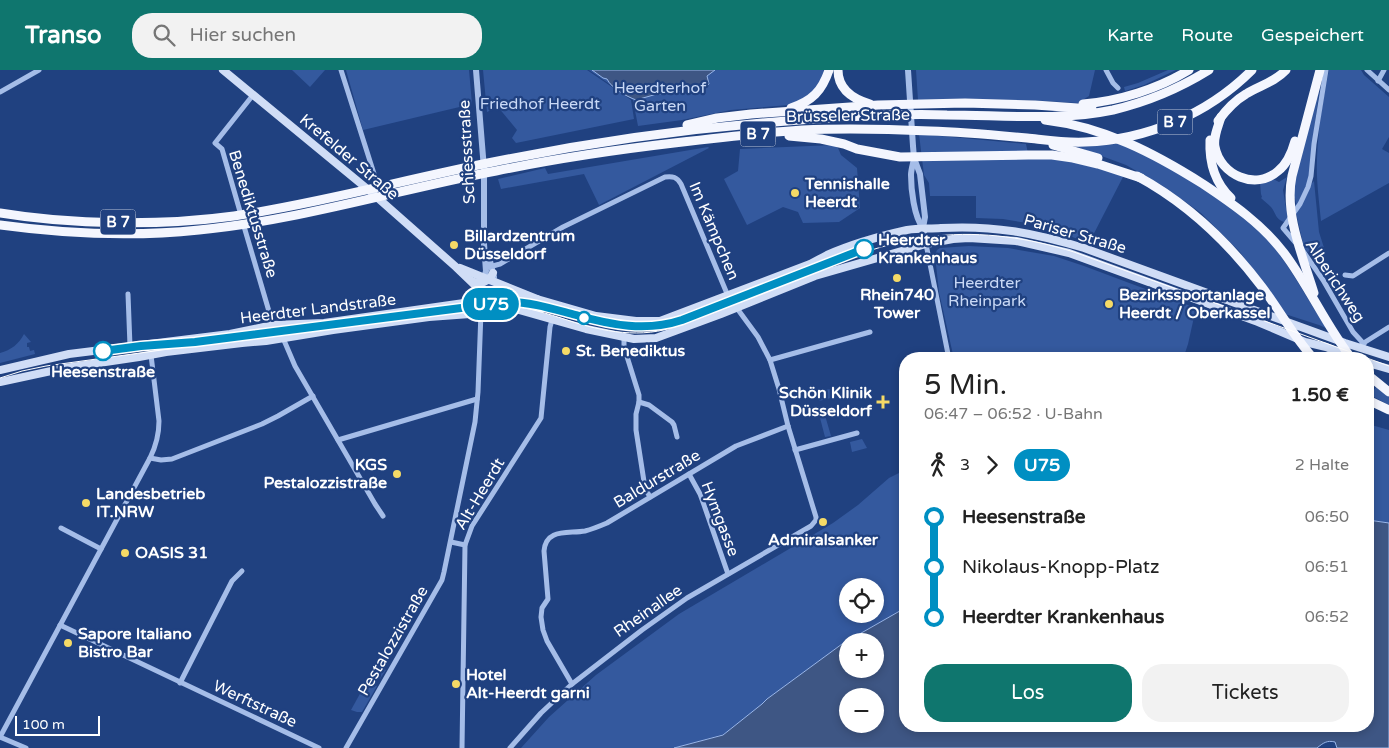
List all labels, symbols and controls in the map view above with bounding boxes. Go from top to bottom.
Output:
search box [132,13,482,58]
text: Transo [25,21,102,50]
icon: search [150,21,178,49]
text: Hier suchen [190,24,296,46]
text: Karte [1107,24,1153,46]
text: Route [1181,24,1233,46]
text: Gespeichert [1261,24,1364,46]
park label: Heerdterhof Garten [614,78,707,116]
park label: Friedhof Heerdt [480,94,600,114]
street label: Schiessstraße [454,99,480,205]
street label: Brüsseler Straße [786,105,910,127]
street label: Krefelder Straße [295,110,403,204]
road number: B 7 [1158,110,1192,134]
road number: B 7 [740,122,776,146]
street label: Benediktusstraße [224,148,282,280]
place label: Tennishalle Heerdt [804,174,890,212]
street label: Im Kämpchen [684,179,744,283]
marker: Tennishalle Heerdt [789,187,801,199]
road number: B 7 [100,210,136,234]
street label: Pariser Straße [1021,210,1129,258]
place label: Billardzentrum Düsseldorf [464,226,575,264]
place label: Heerdter Krankenhaus [878,230,977,268]
street label: Alberichweg [1301,236,1369,326]
marker: Billardzentrum Düsseldorf [448,239,460,251]
marker: Heerdter Krankenhaus [854,239,874,259]
marker: Rhein740 Tower [891,272,903,284]
park label: Heerdter Rheinpark [948,273,1026,311]
place label: Rhein740 Tower [860,285,934,323]
place label: Bezirkssportanlage Heerdt / Oberkassel [1119,285,1271,323]
line badge: U75 [462,288,520,320]
street label: Heerdter Landstraße [239,290,397,328]
text: U75 [473,293,509,315]
marker: Bezirkssportanlage Heerdt / Oberkassel [1103,298,1115,310]
unlabelled marker [577,311,591,325]
marker: Heesenstraße [93,341,113,361]
place label: St. Benediktus [576,341,685,361]
marker: St. Benediktus [560,345,572,357]
place label: Heesenstraße [51,362,155,382]
text: 5 Min. [924,368,1007,402]
place label: Schön Klinik Düsseldorf [779,383,873,421]
text: 1.50 € [1290,384,1349,406]
marker: Schön Klinik Düsseldorf [876,395,890,409]
text: 06:47 – 06:52 · U-Bahn [924,404,1103,424]
street label: Baldurstraße [610,445,704,513]
icon: walk [924,451,952,479]
icon: forward [978,451,1006,479]
street label: Alt-Heerdt [451,454,509,534]
text: U75 [1024,454,1060,476]
place label: KGS Pestalozzistraße [263,455,387,493]
text: 3 [960,455,970,475]
text: 2 Halte [1295,455,1349,475]
marker: KGS Pestalozzistraße [391,468,403,480]
street label: Hymgasse [697,479,743,559]
place label: Landesbetrieb IT.NRW [96,484,205,522]
marker: Landesbetrieb IT.NRW [80,497,92,509]
text: Heesenstraße [962,506,1086,528]
text: 06:50 [1305,507,1349,527]
marker: Admiralsanker [817,516,829,528]
place label: Admiralsanker [768,530,879,550]
place label: OASIS 31 [135,543,208,563]
marker: OASIS 31 [119,547,131,559]
text: Nikolaus-Knopp-Platz [962,556,1159,578]
text: 06:51 [1305,557,1349,577]
map controls [839,578,884,733]
button: locate [839,578,884,623]
street label: Rheinallee [610,580,686,642]
street label: Pestalozzistraße [353,582,433,700]
text: Heerdter Krankenhaus [962,606,1164,628]
text: 06:52 [1305,607,1349,627]
place label: Sapore Italiano Bistro Bar [78,624,192,662]
button: + [839,633,884,678]
marker: Sapore Italiano Bistro Bar [62,637,74,649]
button: Los [924,664,1132,722]
button: Tickets [1142,664,1349,722]
place label: Hotel Alt-Heerdt garni [466,665,590,703]
street label: Werftstraße [210,676,300,732]
marker: Hotel Alt-Heerdt garni [450,678,462,690]
button: − [839,688,884,733]
scale bar [15,713,100,736]
text: 100 m [22,716,65,733]

